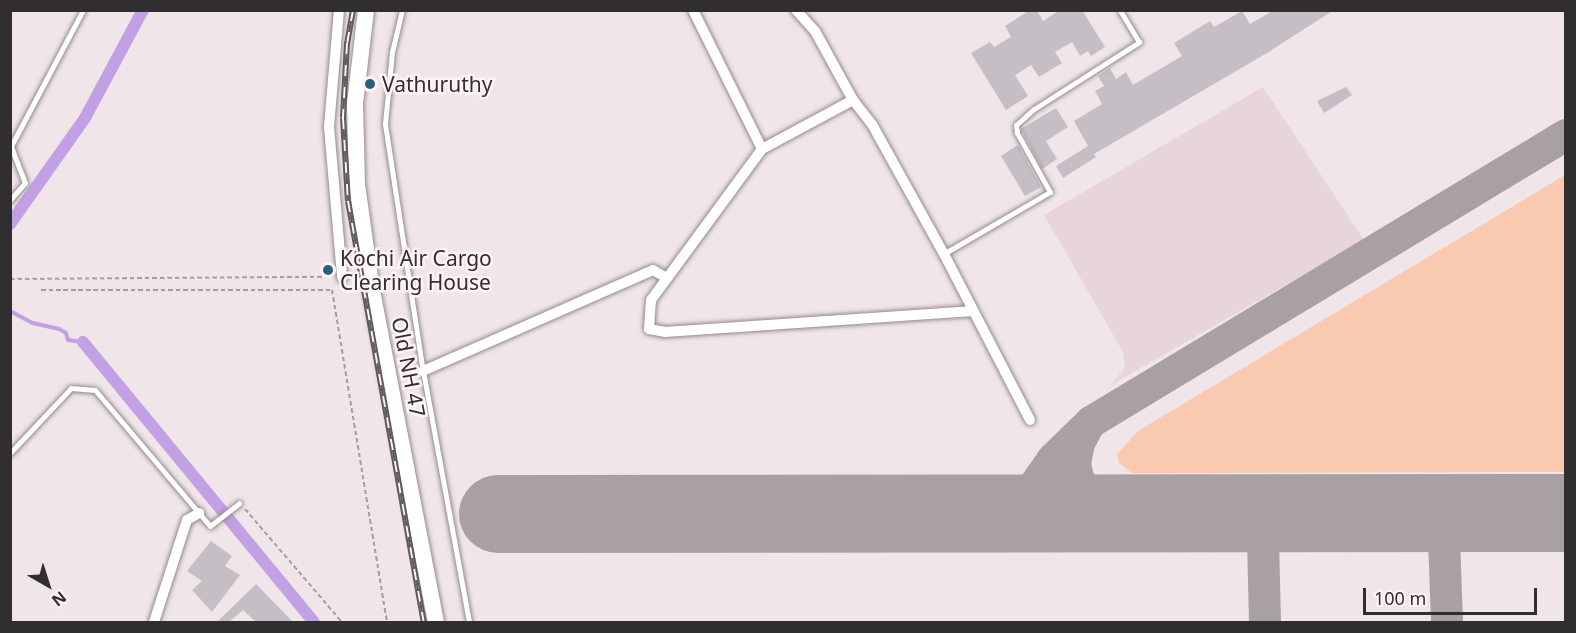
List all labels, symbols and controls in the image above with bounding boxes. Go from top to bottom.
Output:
place label: Vathuruthy [382,71,492,97]
marker: Vathuruthy [363,77,377,91]
place label: Kochi Air Cargo Clearing House [340,245,492,295]
marker: Kochi Air Cargo Clearing House [321,263,335,277]
street label: Old NH 47 [387,315,431,419]
north arrow [18,555,78,615]
scale bar [1366,576,1540,614]
text: N [47,586,71,612]
text: 100 m [1374,586,1426,610]

